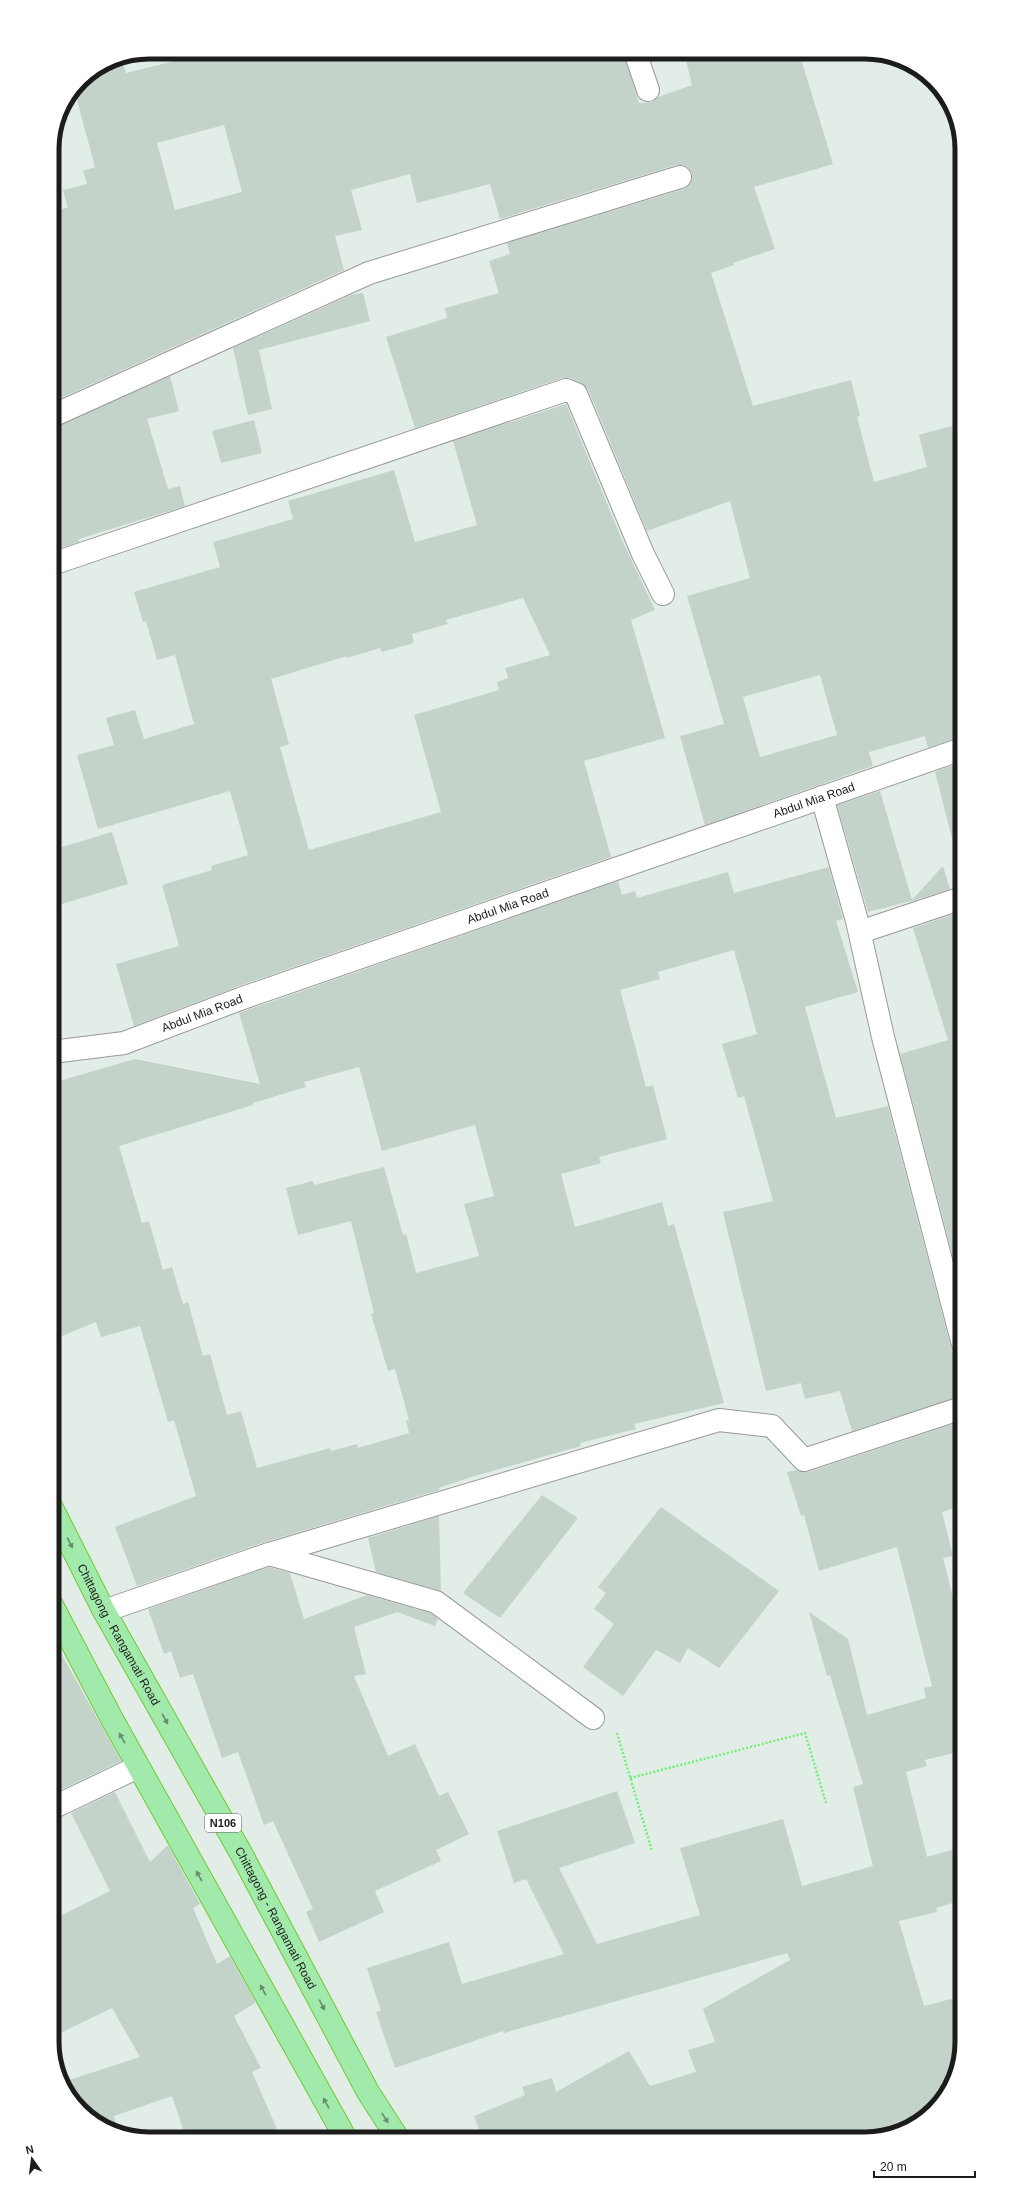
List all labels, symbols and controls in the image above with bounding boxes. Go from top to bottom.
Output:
street label: Abdul Mia Road [771,780,857,821]
street label: Abdul Mia Road [465,886,550,927]
street label: Abdul Mia Road [160,992,244,1035]
one-way arrow [67,1537,73,1549]
street label: Chittagong - Rangamati Road [74,1562,163,1708]
one-way arrow [161,1713,168,1725]
one-way arrow [119,1732,126,1744]
road number: N106 [205,1814,241,1832]
street label: Chittagong - Rangamati Road [232,1844,319,1991]
one-way arrow [196,1870,203,1882]
one-way arrow [259,1984,266,1996]
one-way arrow [318,1999,325,2010]
one-way arrow [323,2097,329,2109]
one-way arrow [381,2113,389,2123]
north arrow [12,2139,52,2179]
text: N [24,2143,35,2156]
scale bar [874,2153,975,2179]
text: 20 m [880,2160,907,2174]

